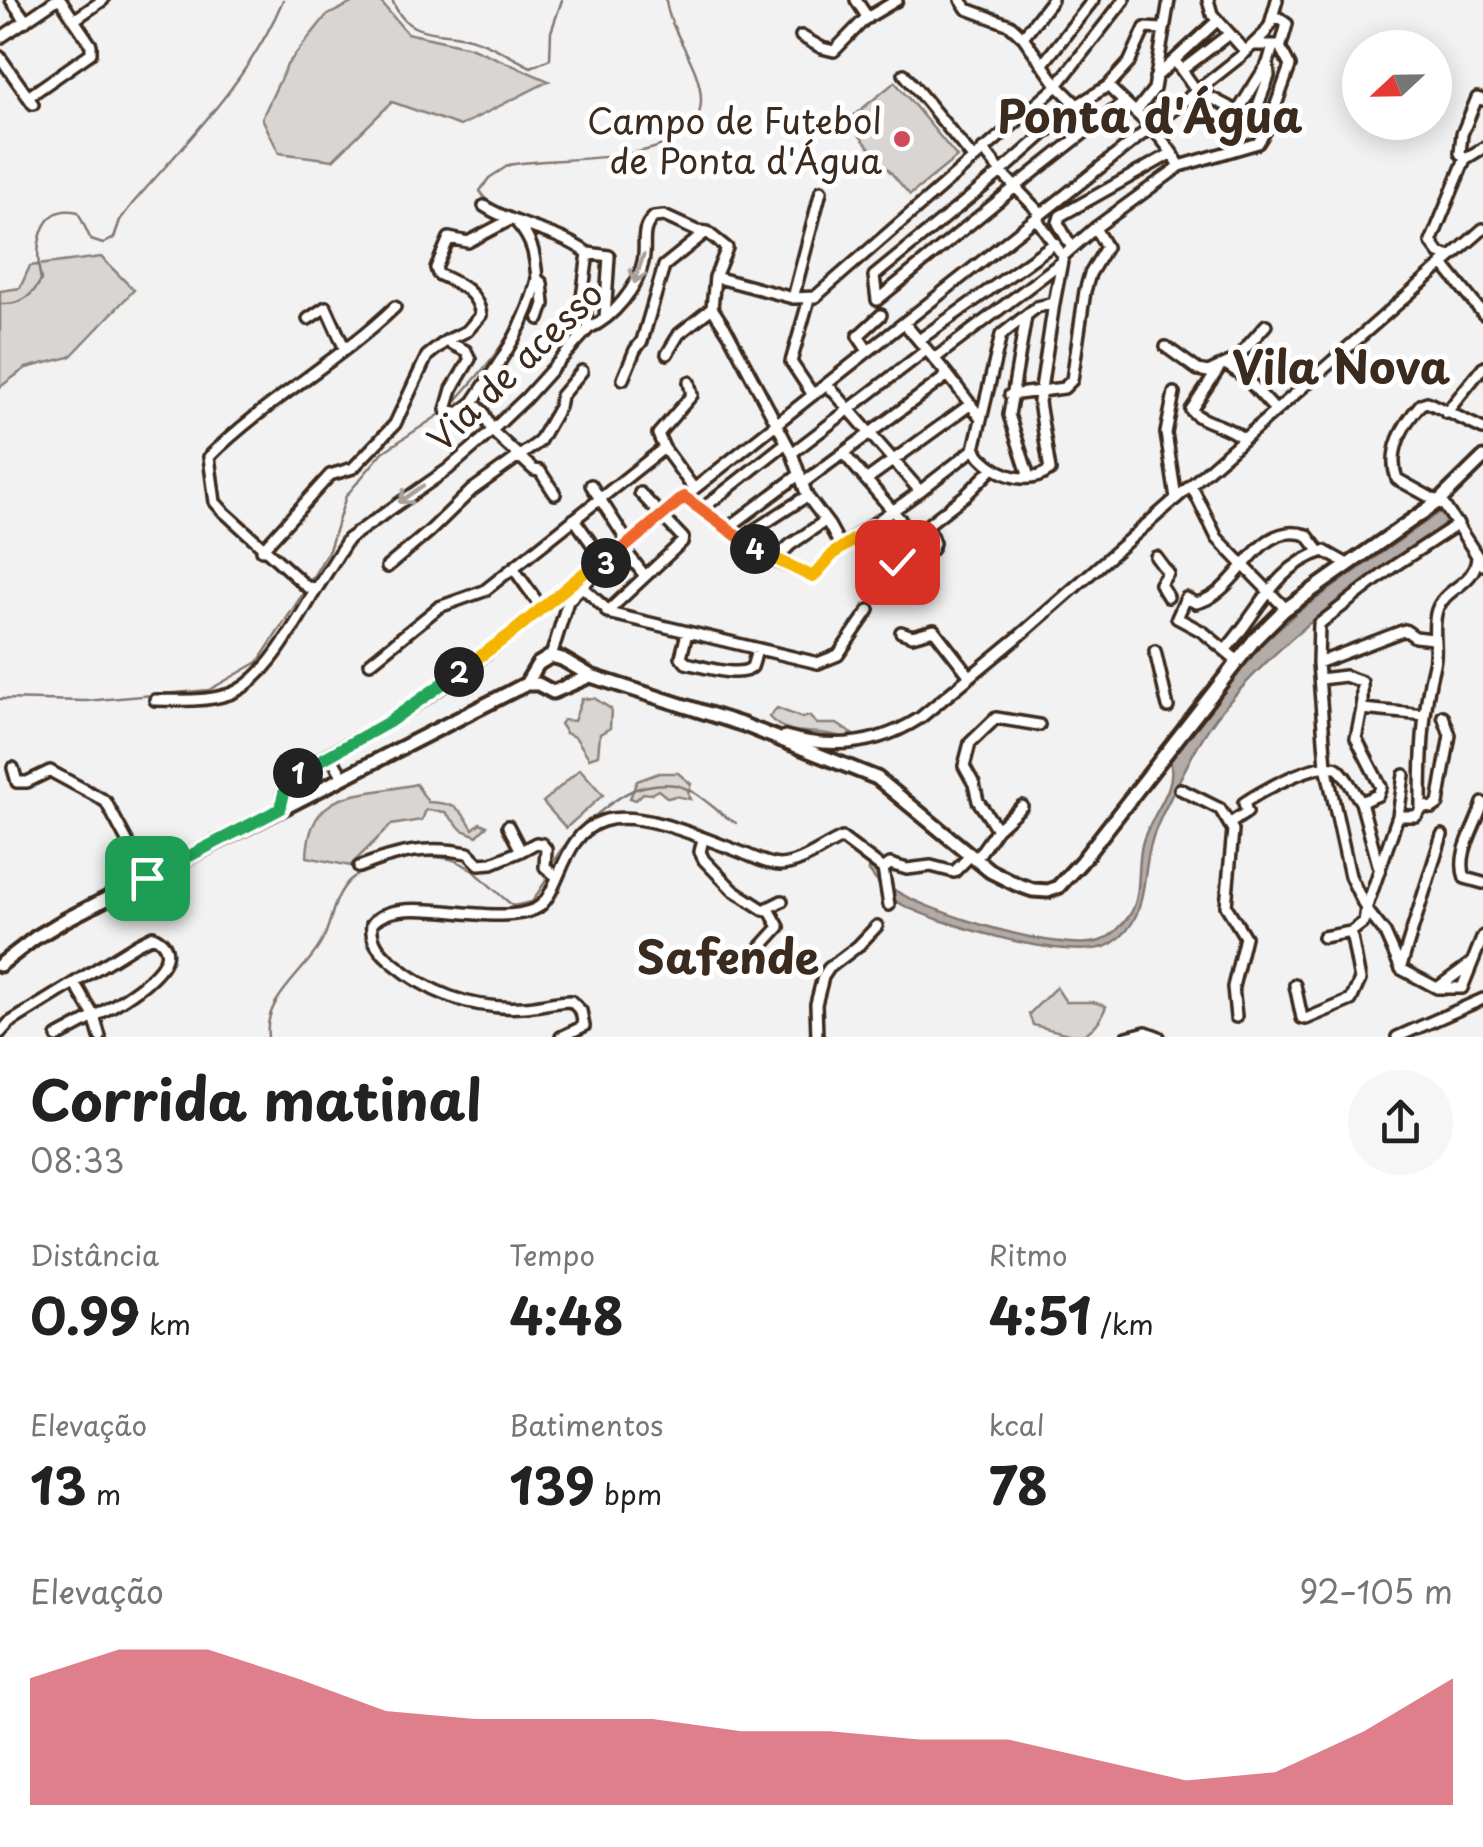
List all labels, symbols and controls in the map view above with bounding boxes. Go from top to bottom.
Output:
north arrow [1342,30,1452,140]
map controls [1342,30,1452,140]
district label: Ponta d'Água [997,80,1303,148]
place label: Campo de Futebol de Ponta d'Água [587,93,882,186]
marker: Campo de Futebol de Ponta d'Água [891,128,913,150]
one-way arrow [629,252,647,284]
street label: Via de acesso [414,267,614,463]
district label: Vila Nova [1232,331,1451,399]
one-way arrow [398,483,425,504]
pin [855,520,940,605]
pin: 4 [730,524,780,574]
text: 4 [745,527,765,570]
icon: check [870,535,925,590]
pin: 3 [581,538,631,588]
text: 3 [597,541,615,584]
pin: 2 [434,647,484,697]
text: 2 [449,650,469,693]
pin: 1 [273,748,323,798]
text: 1 [291,751,305,794]
pin [105,836,190,921]
icon: arrive [120,851,175,906]
district label: Safende [637,921,819,989]
text: Corrida matinal [30,1057,482,1140]
button: share [1348,1070,1453,1175]
text: 08:33 [30,1136,125,1184]
text: Distância [30,1233,159,1276]
text: Tempo [509,1233,595,1276]
text: Ritmo [989,1233,1068,1276]
text: 0.99 [30,1276,140,1352]
text: 4:48 [509,1276,624,1352]
text: 4:51 [989,1276,1091,1352]
text: km [140,1302,191,1345]
text: /km [1091,1302,1154,1345]
text: Elevação [30,1403,147,1446]
text: Batimentos [509,1403,663,1446]
text: kcal [989,1403,1045,1446]
text: 13 [30,1446,87,1522]
text: 139 [509,1446,595,1522]
text: 78 [989,1446,1048,1522]
text: m [87,1472,121,1515]
text: bpm [595,1472,662,1515]
text: Elevação [30,1567,164,1615]
text: 92–105 m [1299,1567,1453,1615]

